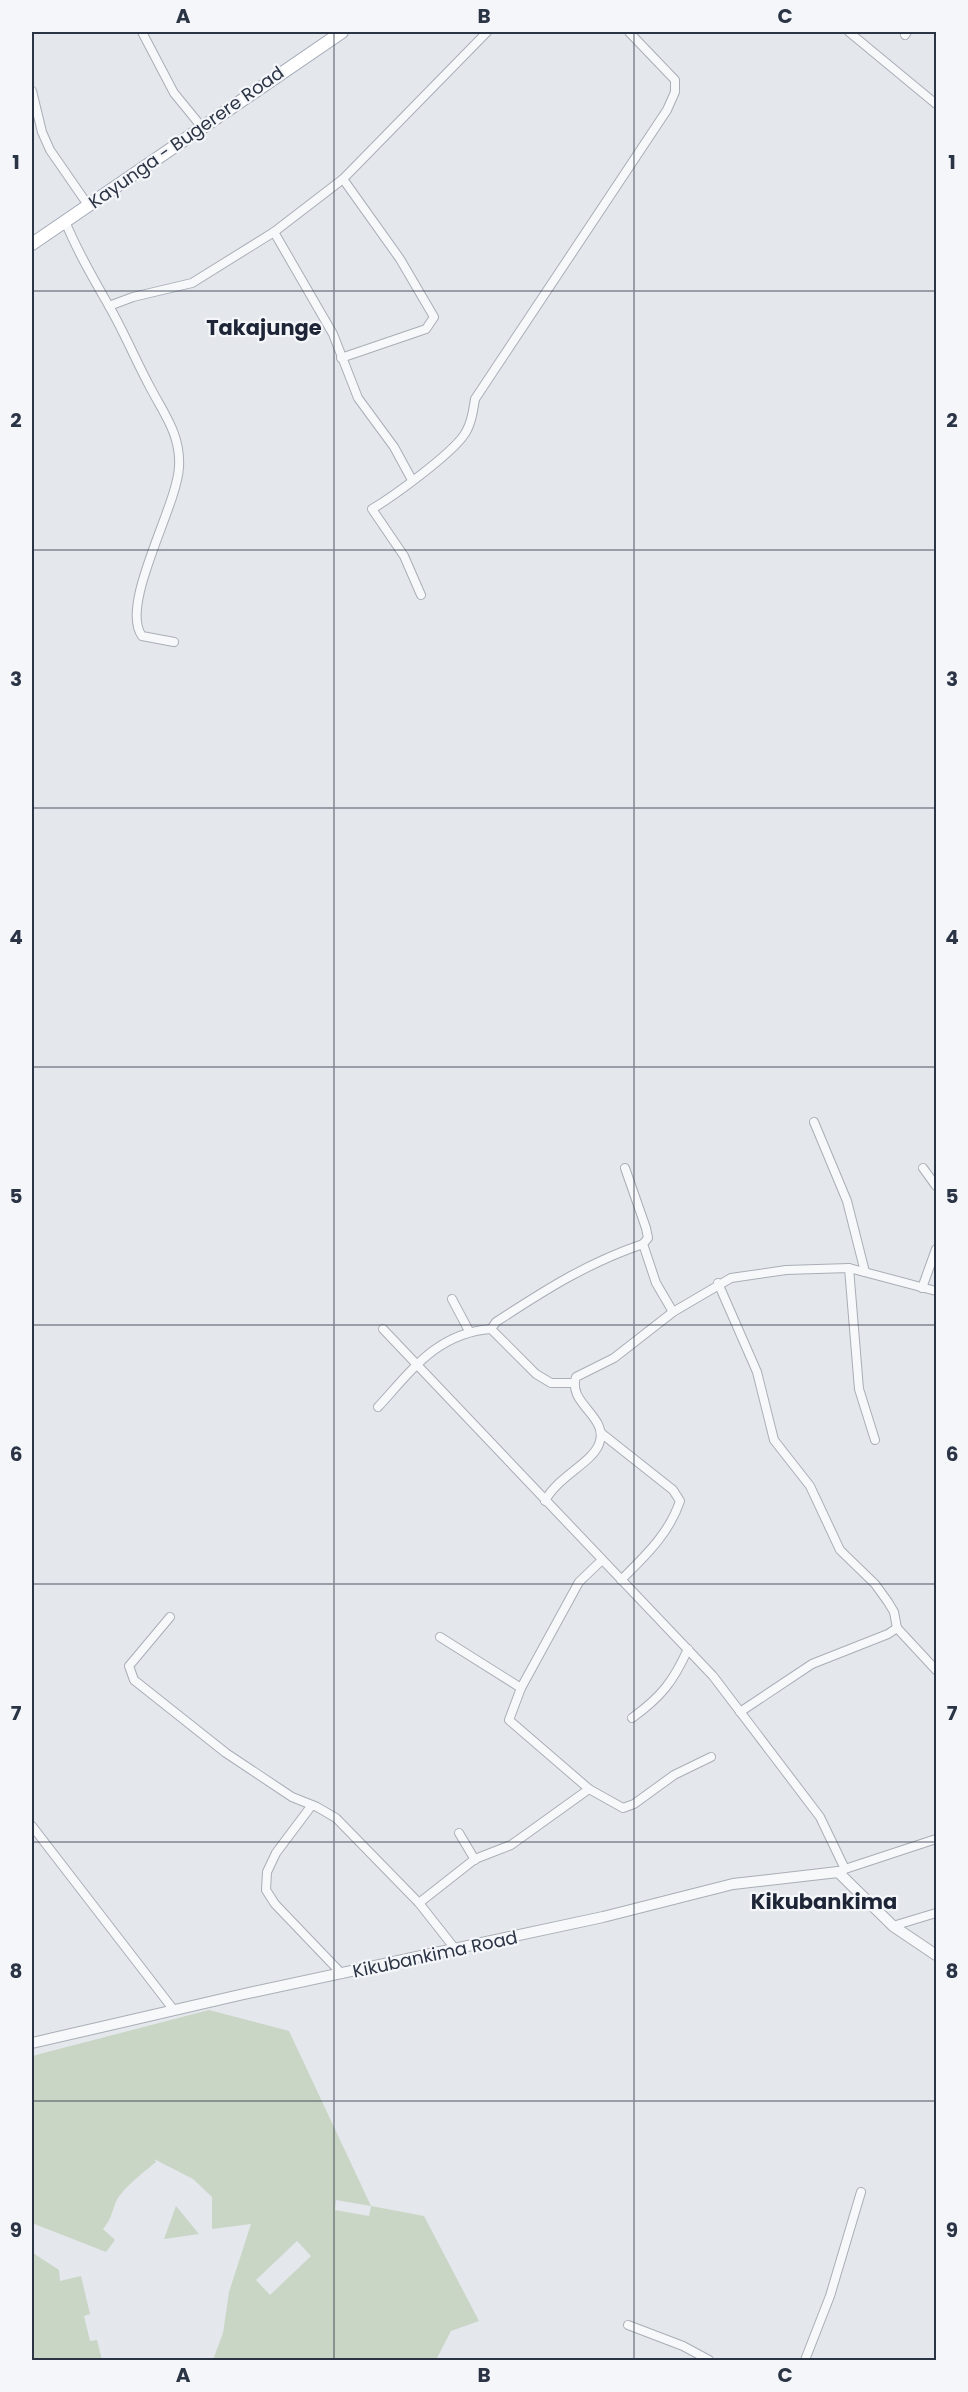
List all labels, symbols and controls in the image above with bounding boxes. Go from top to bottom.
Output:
text: A [176,2,191,30]
text: B [477,2,491,30]
text: C [777,2,793,30]
street label: Kayunga - Bugerere Road [83,60,289,214]
text: 1 [12,148,20,176]
text: 1 [948,148,956,176]
district label: Takajunge [206,313,322,342]
text: 2 [10,406,22,434]
text: 2 [946,406,958,434]
text: 3 [10,665,22,693]
text: 3 [946,665,958,693]
text: 4 [9,923,23,951]
text: 4 [945,923,959,951]
text: 5 [10,1182,23,1210]
text: 5 [946,1182,959,1210]
text: 6 [10,1440,22,1468]
text: 6 [946,1440,958,1468]
text: 7 [11,1699,22,1727]
text: 7 [947,1699,958,1727]
district label: Kikubankima [751,1887,897,1916]
street label: Kikubankima Road [350,1924,520,1984]
text: 8 [10,1957,22,1985]
text: 8 [946,1957,958,1985]
text: 9 [10,2216,22,2244]
text: 9 [946,2216,958,2244]
text: A [176,2361,191,2389]
text: B [477,2361,491,2389]
text: C [777,2361,793,2389]

